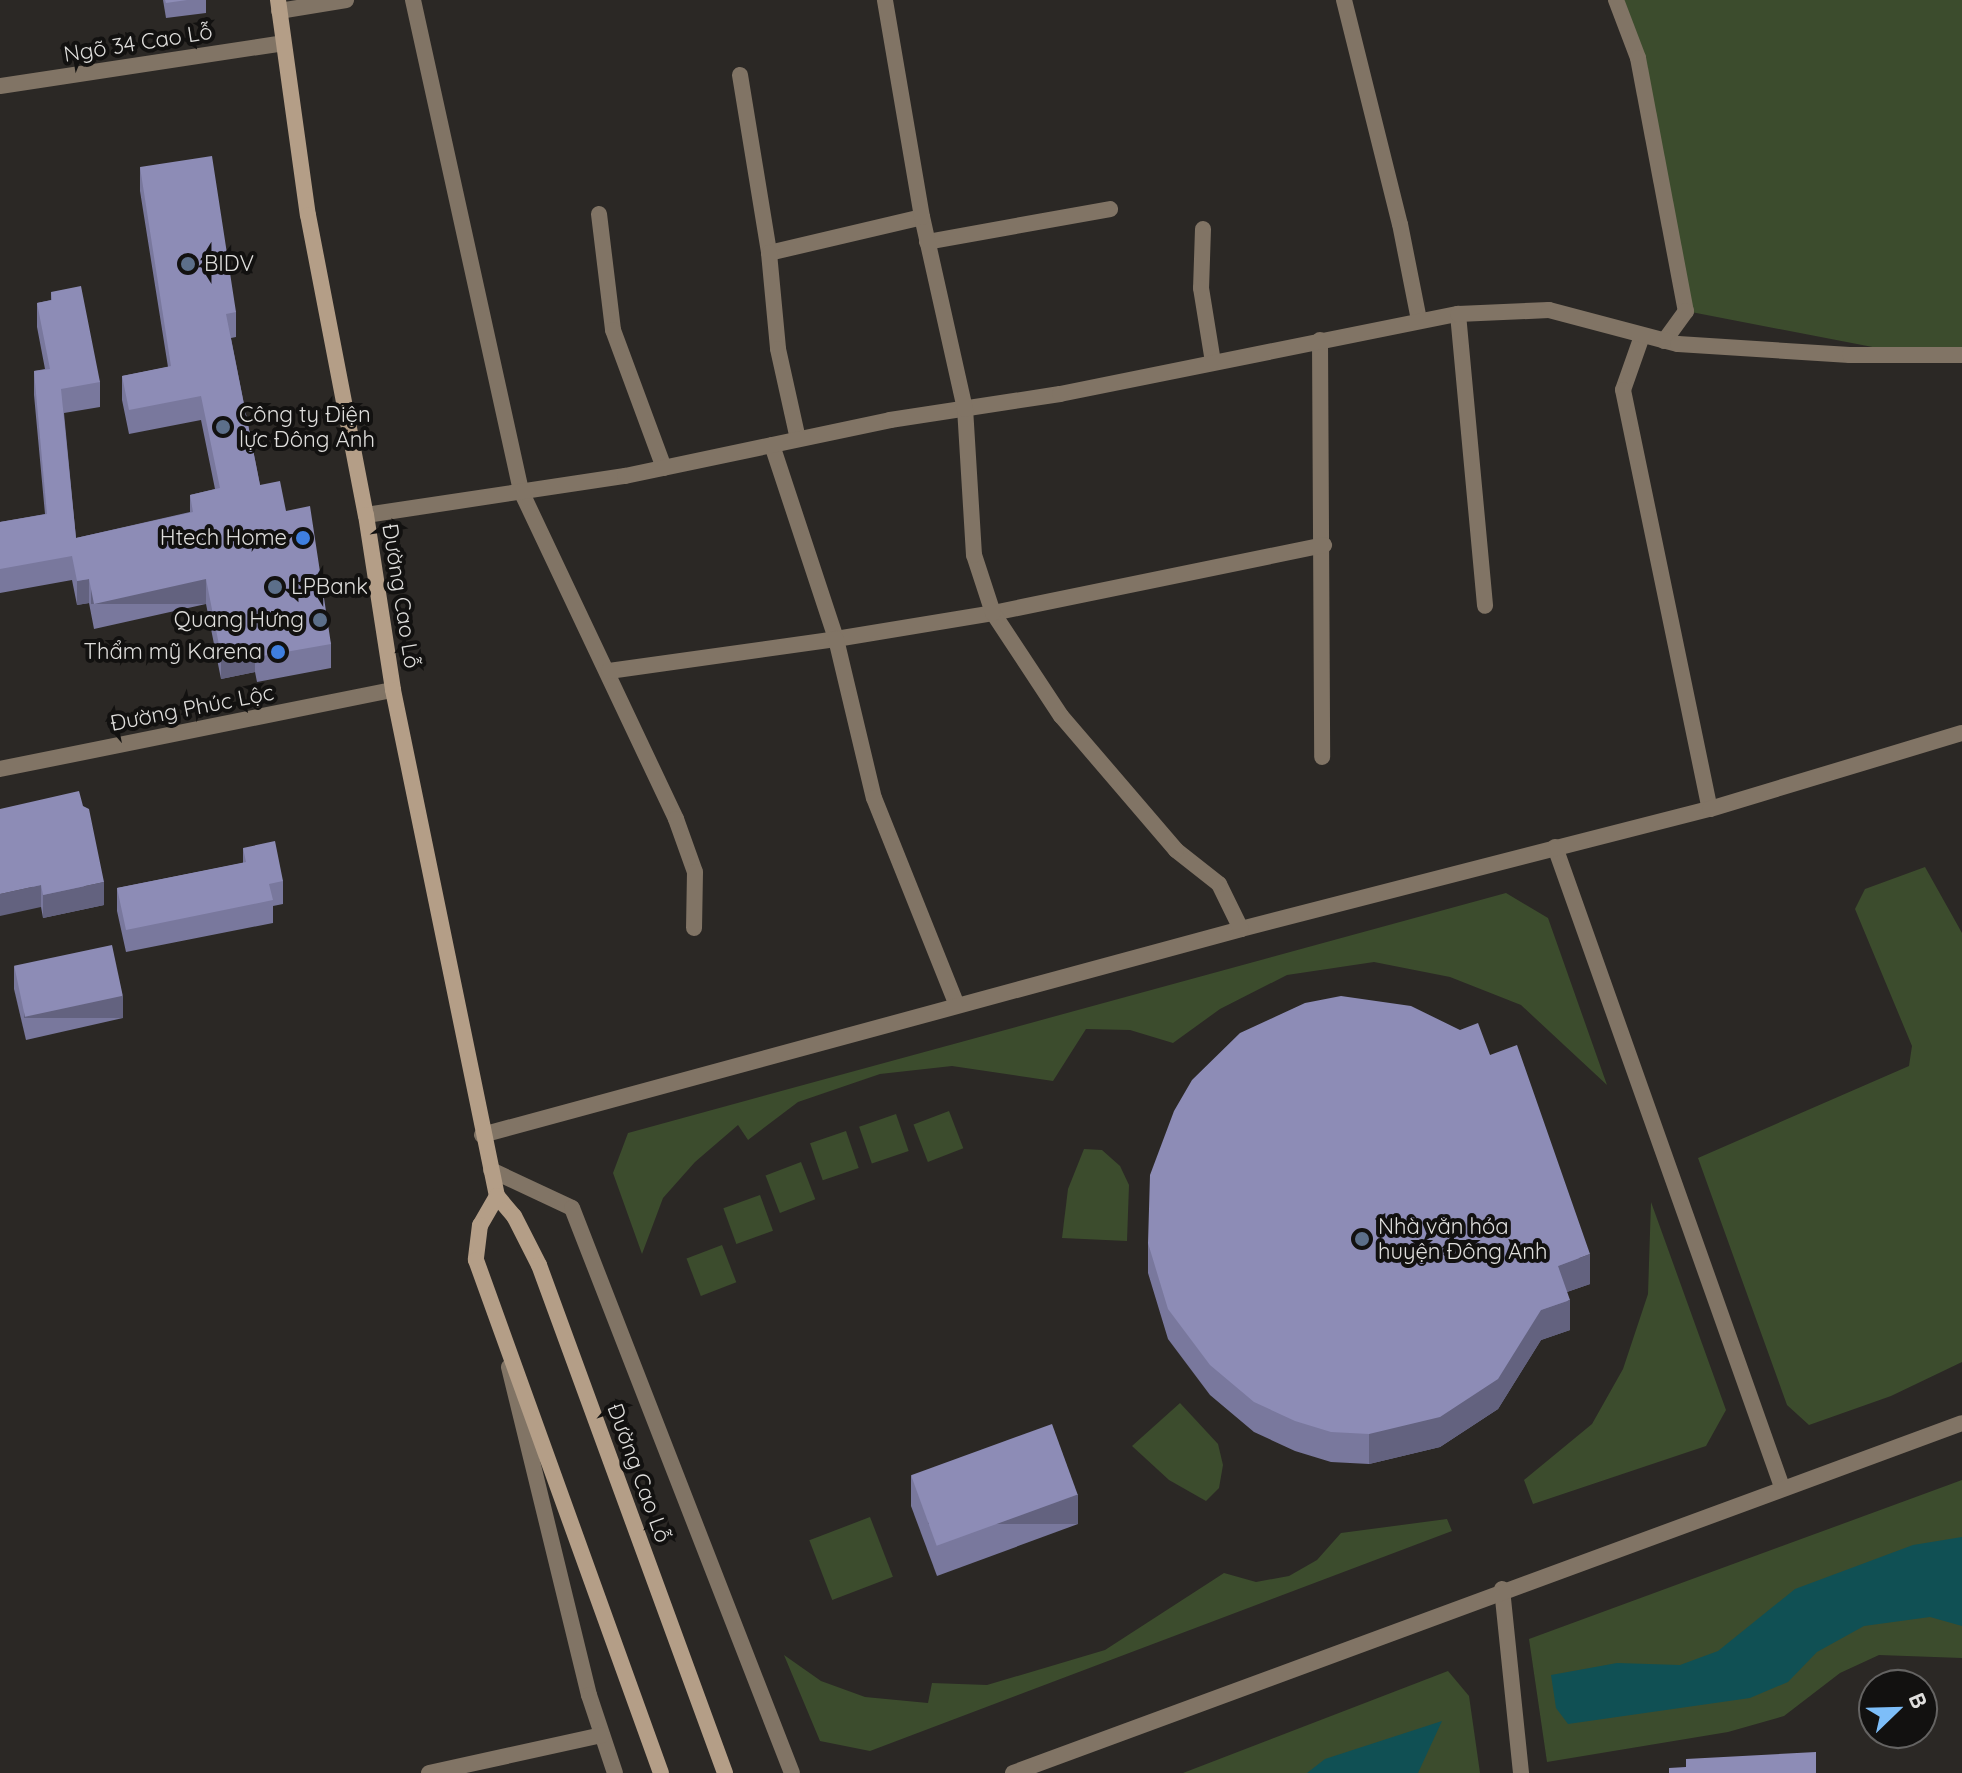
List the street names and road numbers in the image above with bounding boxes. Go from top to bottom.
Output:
street label: Ngõ 34 Cao Lỗ [62,18,214,68]
street label: Đường Cao Lỗ [377,522,425,670]
street label: Đường Phúc Lộc [108,679,276,737]
street label: Đường Cao Lỗ [602,1400,676,1546]

